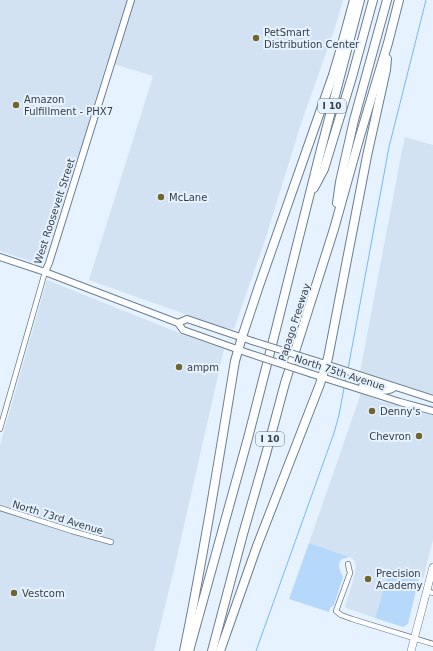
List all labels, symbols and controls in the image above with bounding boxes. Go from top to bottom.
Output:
place label: PetSmart Distribution Center [264,27,360,50]
marker: PetSmart Distribution Center [251,33,261,43]
place label: Amazon Fulfillment - PHX7 [24,94,113,117]
road number: I 10 [318,99,346,113]
marker: Amazon Fulfillment - PHX7 [11,100,21,110]
street label: West Roosevelt Street [32,157,77,265]
marker: McLane [156,192,166,202]
place label: McLane [169,192,207,203]
street label: Papago Freeway [277,282,312,363]
street label: North 75th Avenue [293,353,386,392]
marker: ampm [174,362,184,372]
place label: ampm [187,362,219,373]
marker: Denny's [367,406,377,416]
place label: Denny's [380,406,420,417]
place label: Chevron [369,431,411,442]
marker: Chevron [414,431,424,441]
road number: I 10 [256,432,284,446]
street label: North 73rd Avenue [11,498,105,537]
place label: Precision Academy [376,568,423,591]
marker: Precision Academy [363,574,373,584]
marker: Vestcom [9,588,19,598]
place label: Vestcom [22,588,65,599]

